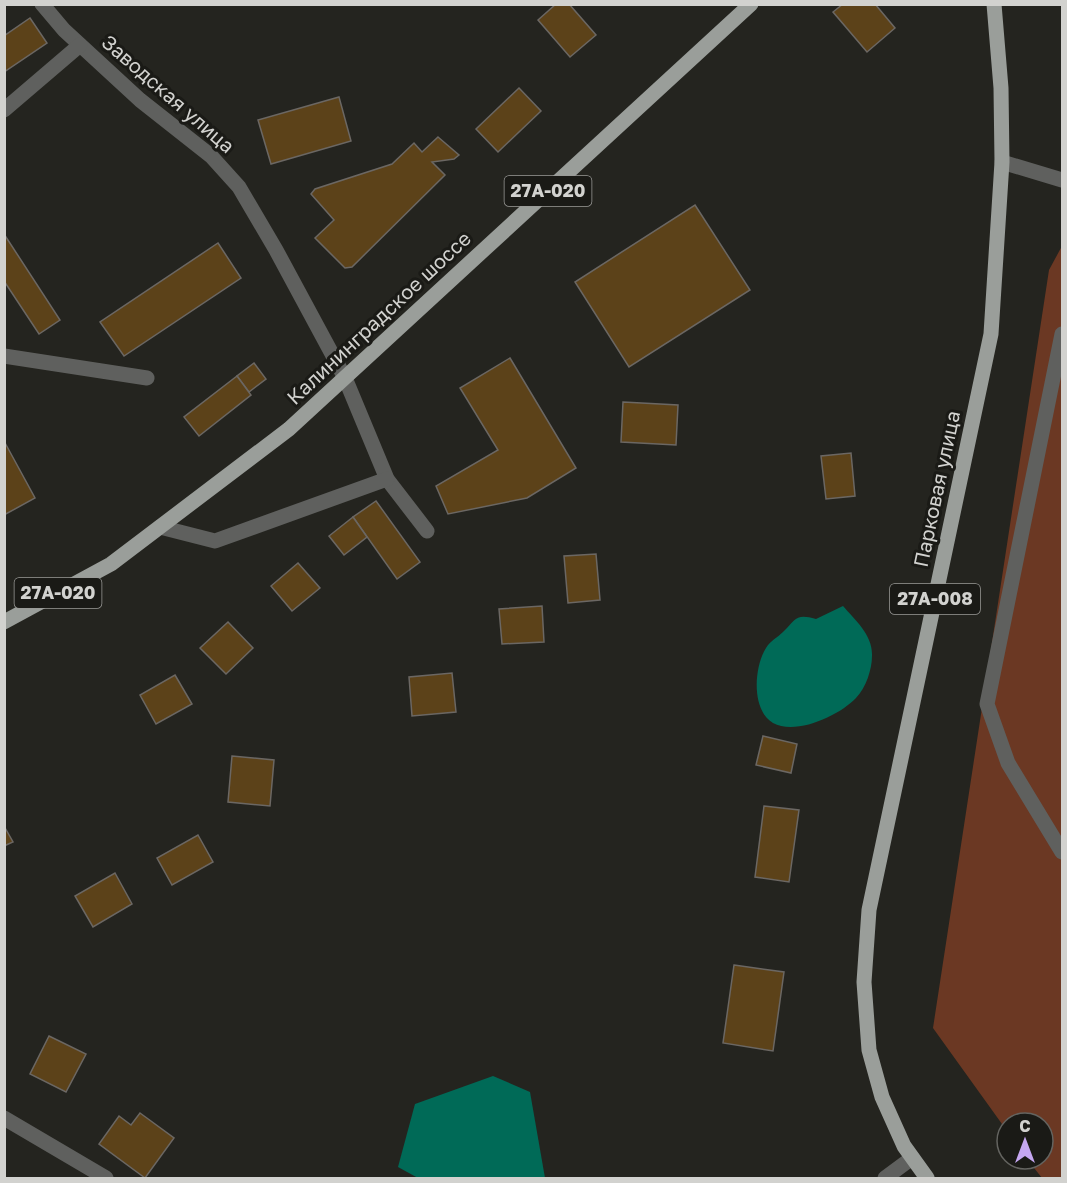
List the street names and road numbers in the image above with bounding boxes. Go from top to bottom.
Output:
street label: Заводская улица [97,29,240,157]
road number: 27А-020 [504,176,592,206]
street label: Калининградское шоссе [281,226,475,409]
street label: Парковая улица [908,408,964,569]
road number: 27А-020 [14,578,101,608]
road number: 27А-008 [890,584,980,614]

